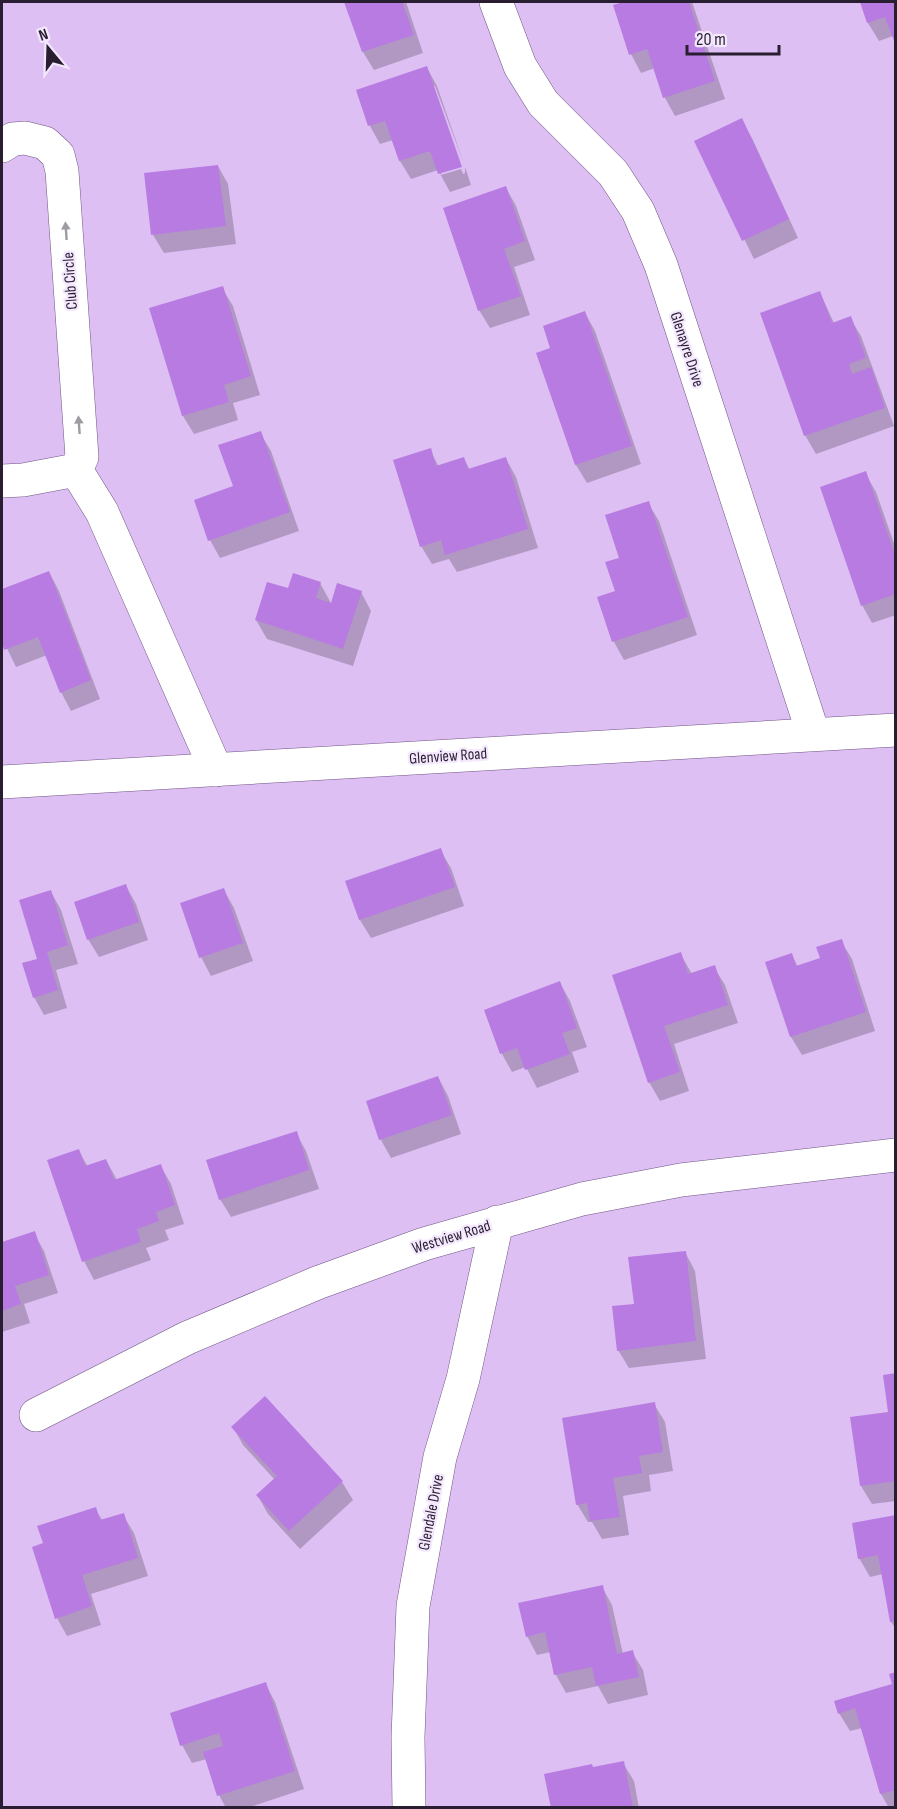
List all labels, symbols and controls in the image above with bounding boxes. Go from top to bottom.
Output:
north arrow [18,18,78,78]
scale bar [687,18,778,56]
text: N [36,25,51,46]
text: 20 m [696,29,726,50]
one-way arrow [61,221,71,240]
street label: Club Circle [59,252,82,310]
street label: Glenayre Drive [666,310,708,389]
one-way arrow [74,416,84,435]
street label: Glenview Road [409,744,488,769]
street label: Westview Road [410,1217,493,1258]
street label: Glendale Drive [415,1473,448,1552]

